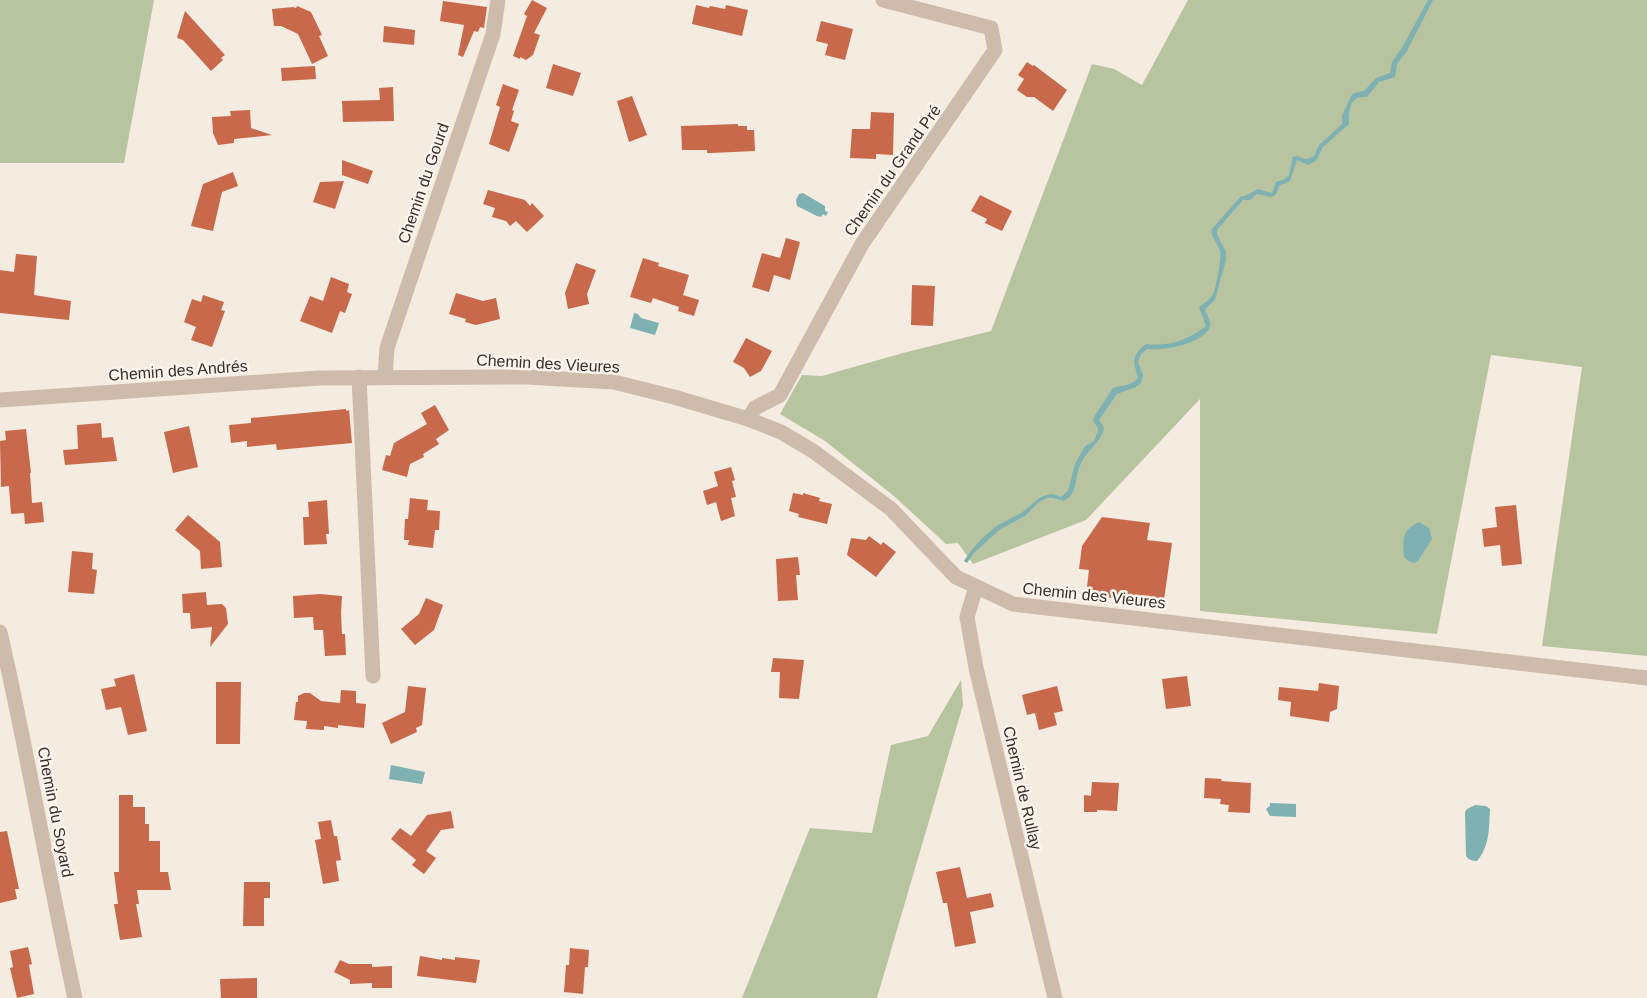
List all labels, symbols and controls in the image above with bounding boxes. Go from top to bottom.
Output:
street label: Chemin du Grand Pré [841,102,944,239]
street label: Chemin du Gourd [395,121,452,246]
street label: Chemin des Vieures [476,351,620,376]
street label: Chemin des Andrés [108,357,248,384]
street label: Chemin des Vieures [1022,580,1166,611]
street label: Chemin de Rullay [1000,725,1045,852]
street label: Chemin du Soyard [35,745,76,879]

